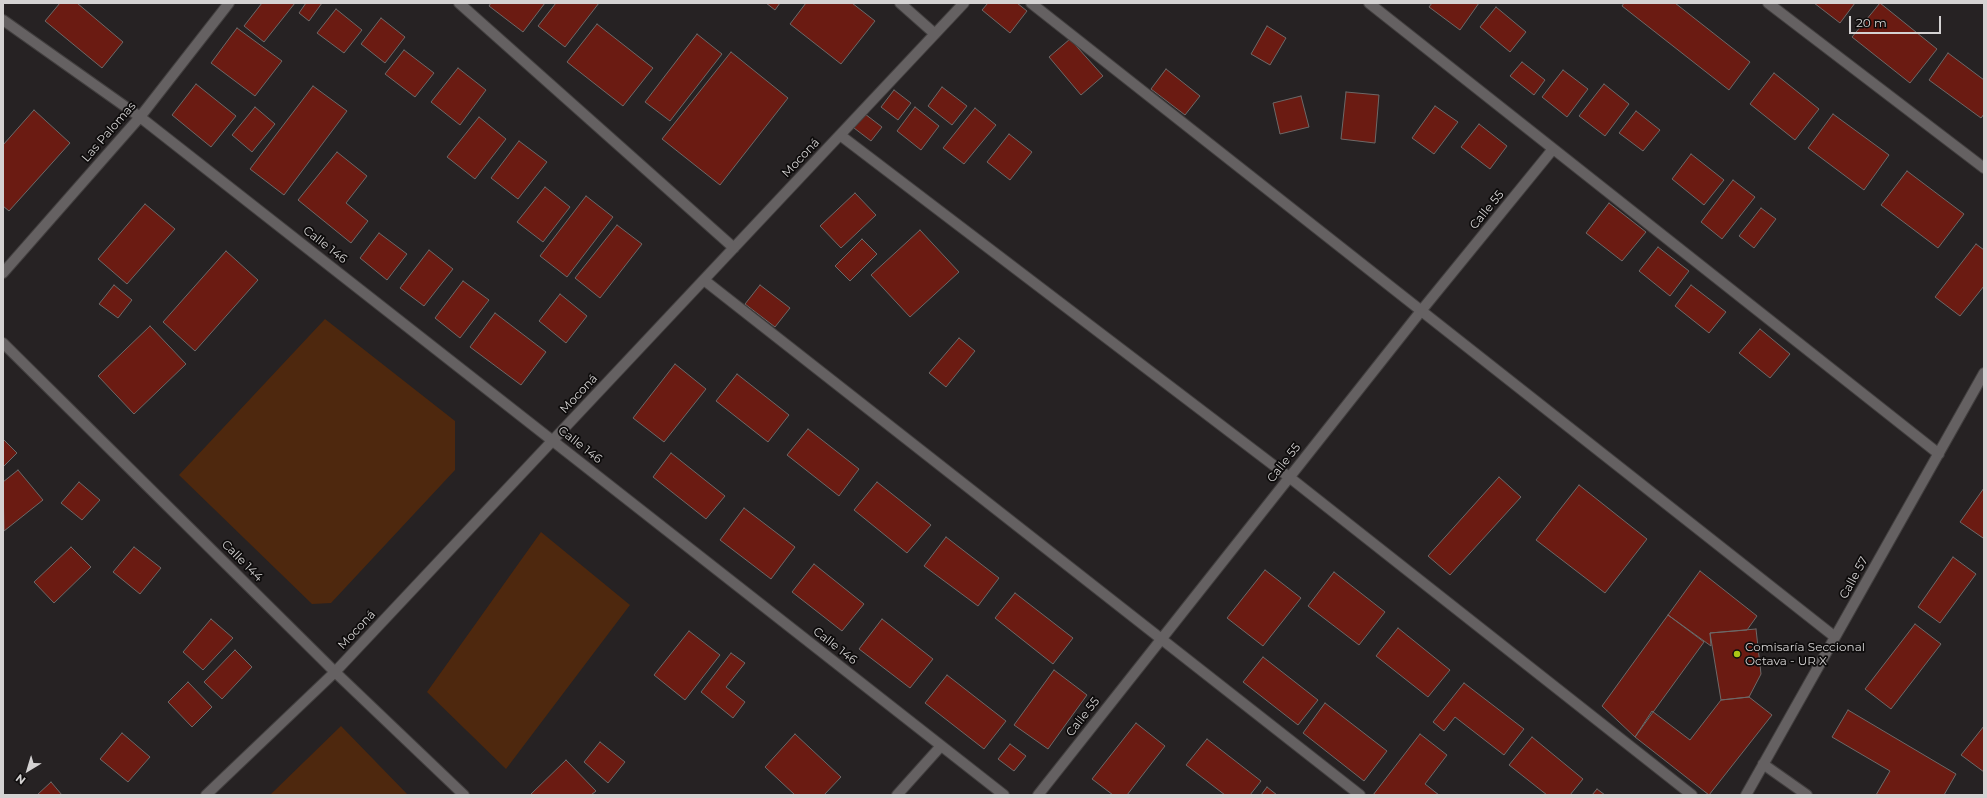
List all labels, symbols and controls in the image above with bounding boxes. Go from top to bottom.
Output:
scale bar [1851,8,1943,34]
text: 20 m [1856,15,1887,30]
street label: Las Palomas [79,99,139,165]
street label: Moconá [779,135,823,181]
street label: Calle 55 [1467,188,1507,232]
street label: Calle 146 [300,223,350,267]
street label: Moconá [557,371,601,417]
street label: Calle 146 [555,423,605,467]
street label: Calle 55 [1264,440,1304,486]
street label: Calle 144 [218,537,266,585]
street label: Calle 57 [1837,554,1871,602]
street label: Moconá [335,607,379,653]
street label: Calle 146 [810,624,860,668]
place label: Comisaría Seccional Octava - UR X [1745,640,1865,668]
marker: Comisaría Seccional Octava - UR X [1732,649,1742,659]
street label: Calle 55 [1063,694,1103,740]
north arrow [8,750,48,790]
text: N [13,771,28,788]

